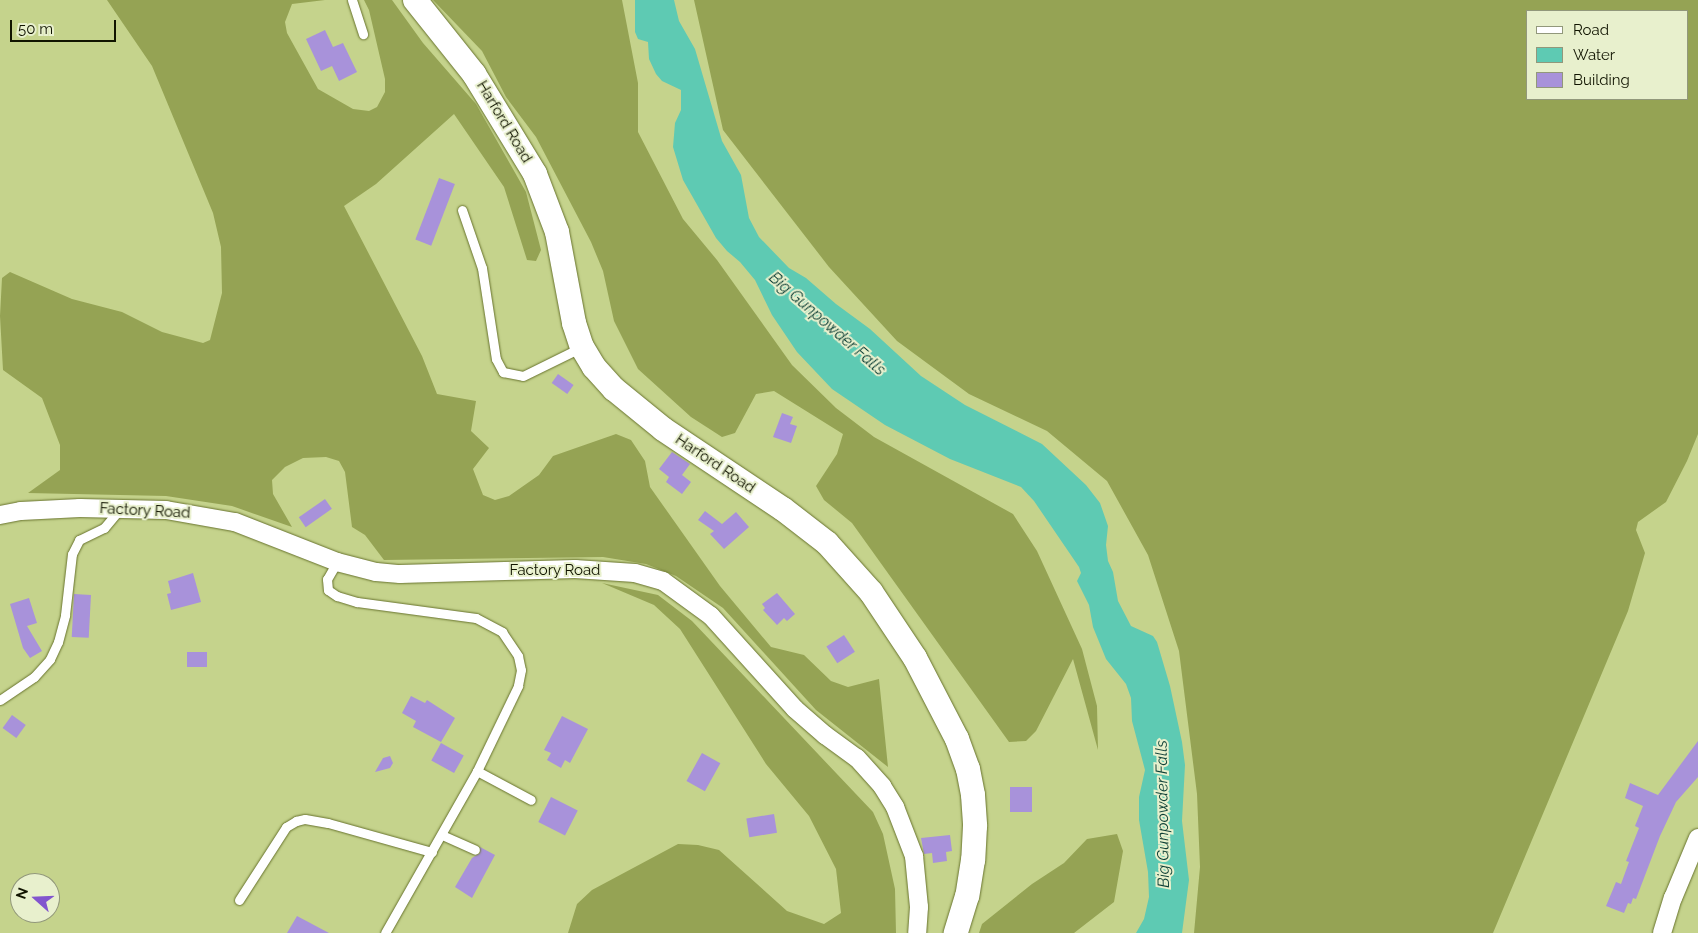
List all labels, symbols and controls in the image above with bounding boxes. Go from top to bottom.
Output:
scale bar [12,10,119,42]
legend [1526,10,1688,100]
text: 50 m [18,20,53,38]
text: Road [1573,21,1609,39]
text: Water [1573,46,1615,64]
text: Building [1573,71,1630,89]
street label: Harford Road [473,78,535,166]
water label: Big Gunpowder Falls [765,268,889,380]
street label: Harford Road [672,431,758,497]
street label: Factory Road [99,500,191,522]
street label: Factory Road [509,562,601,580]
water label: Big Gunpowder Falls [1152,740,1174,888]
north arrow [10,873,60,923]
text: N [12,885,31,901]

